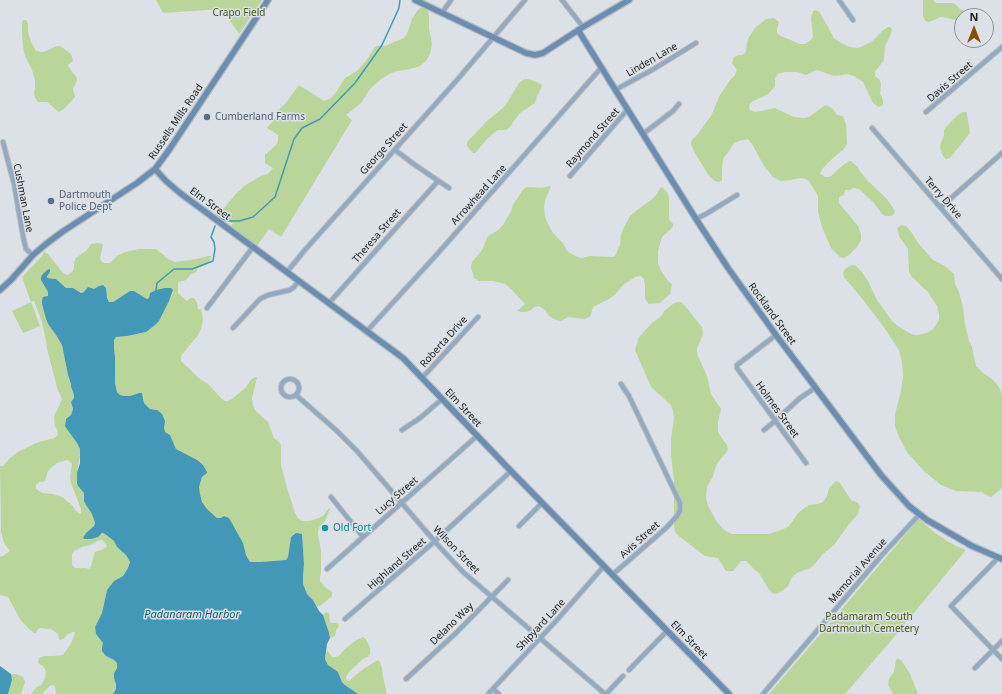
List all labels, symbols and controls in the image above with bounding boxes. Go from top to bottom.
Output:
park label: Crapo Field [213,7,265,19]
north arrow [954,8,994,48]
text: N [970,9,978,24]
street label: Linden Lane [624,40,680,80]
street label: Davis Street [925,59,975,105]
street label: Russells Mills Road [146,82,206,162]
street label: Raymond Street [564,106,622,170]
place label: Cumberland Farms [215,111,305,123]
marker: Cumberland Farms [202,112,212,122]
street label: George Street [358,121,410,177]
street label: Arrowhead Lane [449,162,509,228]
street label: Cushman Lane [10,163,36,233]
street label: Terry Drive [922,175,964,221]
street label: Elm Street [187,185,233,223]
place label: Dartmouth Police Dept [59,189,112,212]
marker: Dartmouth Police Dept [46,196,56,206]
street label: Theresa Street [350,206,404,266]
street label: Rockland Street [746,281,798,347]
street label: Roberta Drive [418,314,470,370]
street label: Holmes Street [753,380,801,440]
street label: Elm Street [442,386,484,430]
street label: Lucy Street [374,474,420,518]
street label: Avis Street [618,519,662,561]
place label: Old Fort [333,522,371,534]
marker: Old Fort [320,523,330,533]
street label: Wilson Street [430,524,482,576]
street label: Highland Street [365,535,429,593]
street label: Memorial Avenue [826,536,890,606]
street label: Shipyard Lane [514,597,568,653]
street label: Delano Way [428,600,476,648]
water label: Padanaram Harbor [144,608,240,622]
park label: Padamaram South Dartmouth Cemetery [819,611,919,634]
street label: Elm Street [668,619,710,661]

